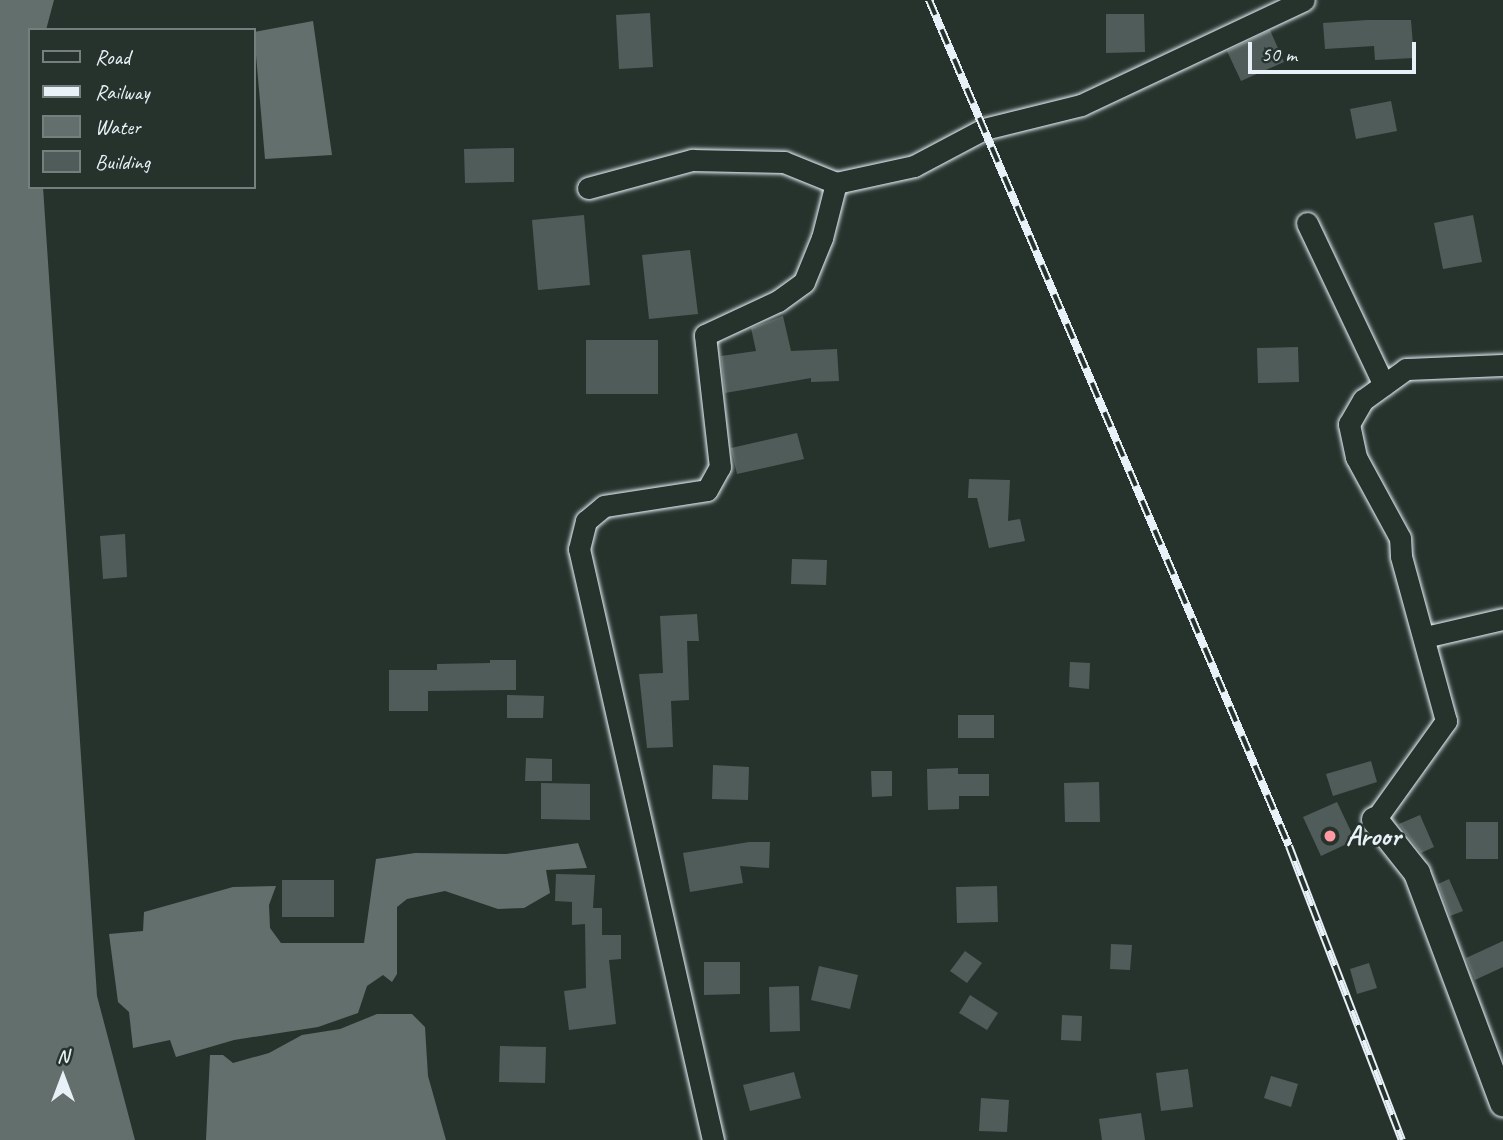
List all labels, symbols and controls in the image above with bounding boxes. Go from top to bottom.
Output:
legend [28,28,256,189]
scale bar [1251,28,1419,72]
text: 50 m [1261,41,1297,67]
text: Road [95,44,130,70]
text: Railway [95,79,149,105]
text: Water [95,114,141,140]
text: Building [95,149,150,175]
place label: Aroor [1346,819,1400,853]
marker: Aroor [1320,826,1340,846]
north arrow [28,1042,98,1112]
text: N [57,1044,69,1068]

